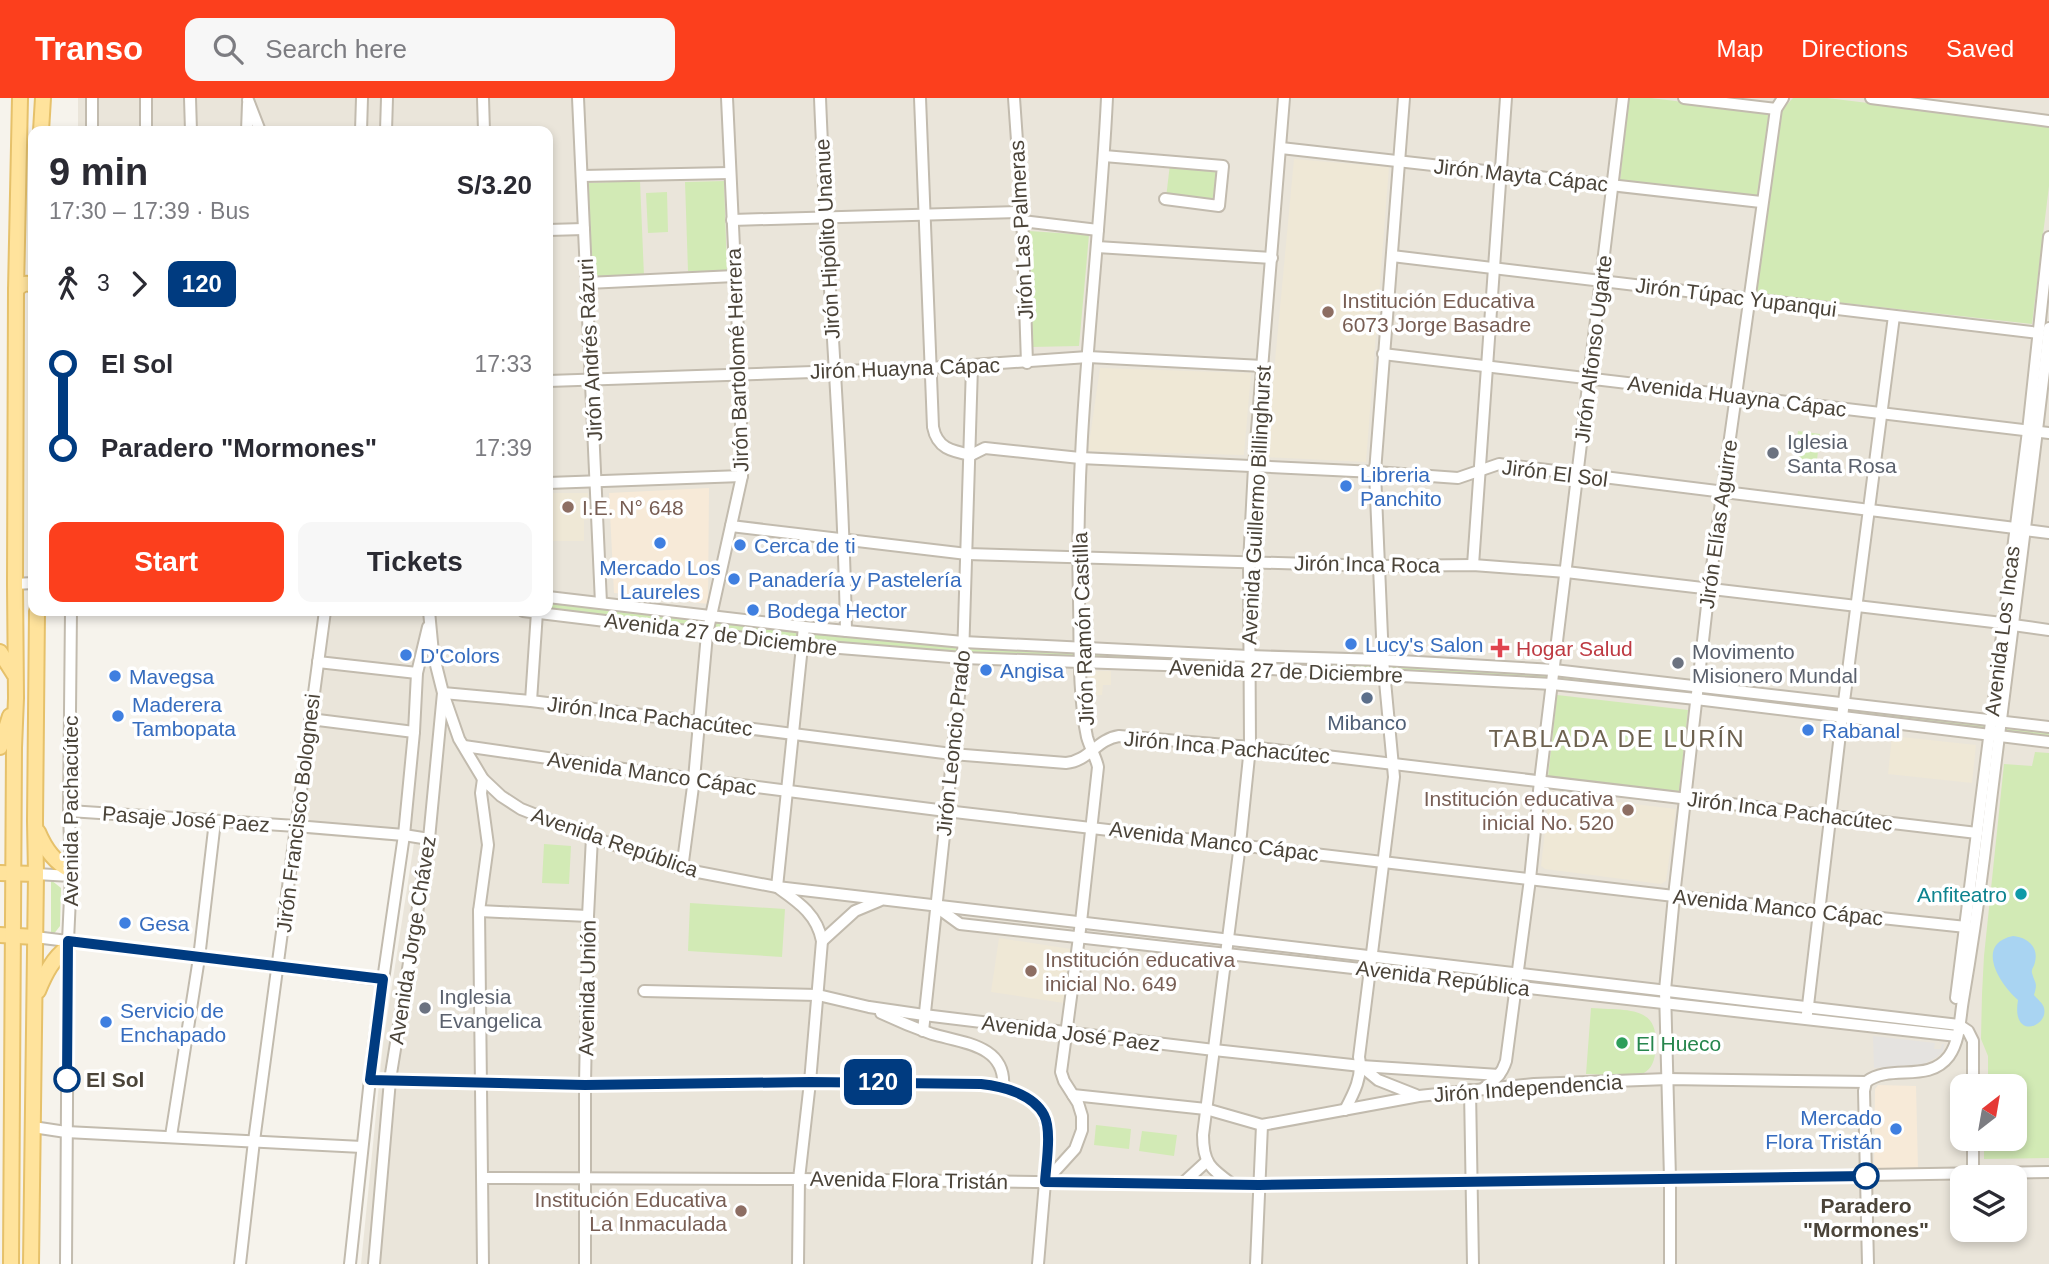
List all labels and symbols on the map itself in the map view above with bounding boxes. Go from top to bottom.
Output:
street label: Jirón Hipólito Unanue [810,138,844,340]
street label: Jirón Las Palmeras [1005,140,1037,320]
street label: Jirón Mayta Cápac [1433,154,1609,196]
street label: Jirón Bartolomé Herrera [722,247,752,472]
street label: Jirón Alfonso Ugarte [1570,254,1616,444]
street label: Jirón Andrés Rázuri [574,258,606,442]
street label: Jirón Túpac Yupanqui [1634,273,1838,321]
place label: Institución Educativa 6073 Jorge Basadre [1342,289,1535,336]
marker: Institución Educativa 6073 Jorge Basadre [1320,304,1336,320]
street label: Jirón Huayna Cápac [810,353,1000,383]
street label: Avenida Guillermo Billinghurst [1237,365,1275,645]
street label: Avenida Huayna Cápac [1626,371,1848,421]
place label: Iglesia Santa Rosa [1787,430,1897,477]
street label: Jirón Elías Aguirre [1695,438,1741,610]
marker: Iglesia Santa Rosa [1765,445,1781,461]
street label: Jirón El Sol [1501,455,1609,491]
place label: Libreria Panchito [1360,463,1442,510]
marker: Libreria Panchito [1338,478,1354,494]
place label: I.E. N° 648 [582,496,684,519]
marker: I.E. N° 648 [560,499,576,515]
street label: Jirón Ramón Castilla [1068,531,1098,726]
place label: Cerca de ti [754,534,856,557]
marker: Mercado Los Laureles [652,535,668,551]
marker: Cerca de ti [732,537,748,553]
street label: Avenida Los Incas [1980,545,2024,717]
street label: Jirón Inca Roca [1294,551,1440,577]
place label: Mercado Los Laureles [599,556,721,603]
place label: Panadería y Pastelería [748,568,962,591]
marker: Panadería y Pastelería [726,571,742,587]
place label: Bodega Hector [767,599,907,622]
marker: Bodega Hector [745,602,761,618]
street label: Avenida 27 de Diciembre [603,608,839,660]
place label: Lucy's Salon [1365,633,1483,656]
marker: Lucy's Salon [1343,636,1359,652]
place label: Hogar Salud [1516,637,1633,660]
marker: Hogar Salud [1490,638,1510,658]
place label: Movimento Misionero Mundal [1692,640,1858,687]
place label: D'Colors [420,644,500,667]
marker: D'Colors [398,647,414,663]
street label: Jirón Leoncio Prado [932,649,974,837]
street label: Avenida 27 de Diciembre [1169,655,1403,687]
marker: Movimento Misionero Mundal [1670,655,1686,671]
place label: Angisa [1000,659,1065,682]
marker: Angisa [978,662,994,678]
place label: Mavegsa [129,665,215,688]
marker: Mavegsa [107,668,123,684]
marker: Mibanco [1359,690,1375,706]
street label: Jirón Francisco Bolognesi [272,692,324,934]
street label: Jirón Inca Pachacútec [546,692,754,740]
place label: Maderera Tambopata [132,693,236,740]
marker: Maderera Tambopata [110,708,126,724]
place label: Mibanco [1327,711,1407,734]
street label: Avenida Pachacútec [59,715,82,907]
place label: Rabanal [1822,719,1900,742]
marker: Rabanal [1800,722,1816,738]
district label: TABLADA DE LURÍN [1489,725,1745,752]
street label: Jirón Inca Pachacútec [1123,727,1331,767]
street label: Avenida Manco Cápac [546,747,758,799]
place label: Institución educativa inicial No. 520 [1424,787,1614,834]
street label: Jirón Inca Pachacútec [1686,787,1894,835]
street label: Pasaje José Paez [101,802,271,836]
marker: Institución educativa inicial No. 520 [1620,802,1636,818]
street label: Avenida República [529,803,702,881]
street label: Avenida Manco Cápac [1108,817,1320,865]
street label: Avenida Jorge Chávez [384,834,440,1046]
place label: Anfiteatro [1917,883,2007,906]
street label: Avenida Manco Cápac [1672,885,1884,929]
marker: Anfiteatro [2013,886,2029,902]
place label: Gesa [139,912,190,935]
marker: Gesa [117,915,133,931]
street label: Avenida Unión [574,920,600,1056]
place label: Institución educativa inicial No. 649 [1045,948,1236,995]
street label: Avenida República [1355,956,1531,1000]
marker: Institución educativa inicial No. 649 [1023,963,1039,979]
place label: Inglesia Evangelica [439,985,542,1032]
place label: Servicio de Enchapado [120,999,226,1046]
marker: Inglesia Evangelica [417,1000,433,1016]
street label: Avenida José Paez [981,1011,1161,1055]
marker: Servicio de Enchapado [98,1014,114,1030]
place label: El Hueco [1636,1032,1721,1055]
marker: El Hueco [1614,1035,1630,1051]
line badge: 120 [838,1059,918,1105]
marker: El Sol [54,1066,80,1092]
place label: El Sol [86,1068,144,1091]
street label: Jirón Independencia [1433,1070,1623,1106]
north arrow [1950,1074,2026,1152]
place label: Mercado Flora Tristán [1765,1106,1882,1153]
marker: Mercado Flora Tristán [1888,1121,1904,1137]
marker: Paradero "Mormones" [1853,1163,1879,1189]
street label: Avenida Flora Tristán [810,1167,1008,1193]
place label: Institución Educativa La Inmaculada [534,1188,727,1235]
place label: Paradero "Mormones" [1803,1194,1929,1241]
marker: Institución Educativa La Inmaculada [733,1203,749,1219]

